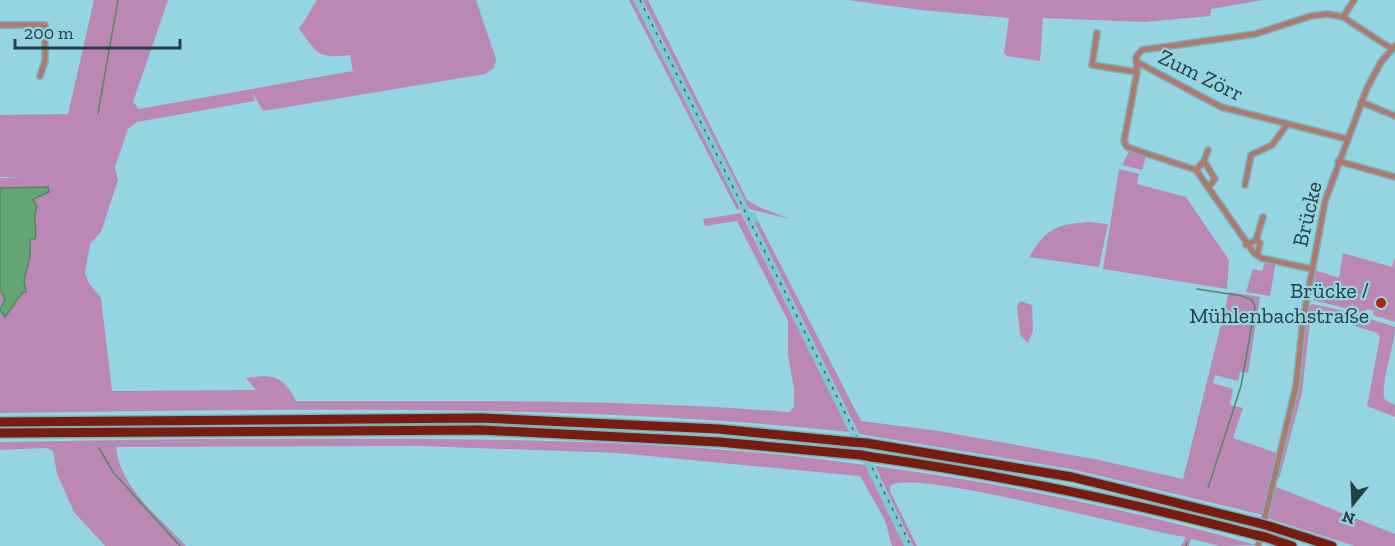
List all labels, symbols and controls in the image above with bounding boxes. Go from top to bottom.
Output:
scale bar [15,12,180,50]
text: 200 m [24,22,74,44]
street label: Zum Zörr [1154,43,1248,107]
street label: Brücke [1286,179,1328,249]
place label: Brücke / Mühlenbachstraße [1189,277,1369,329]
marker: Brücke / Mühlenbachstraße [1374,296,1388,310]
north arrow [1323,474,1383,534]
text: N [1340,507,1357,529]

